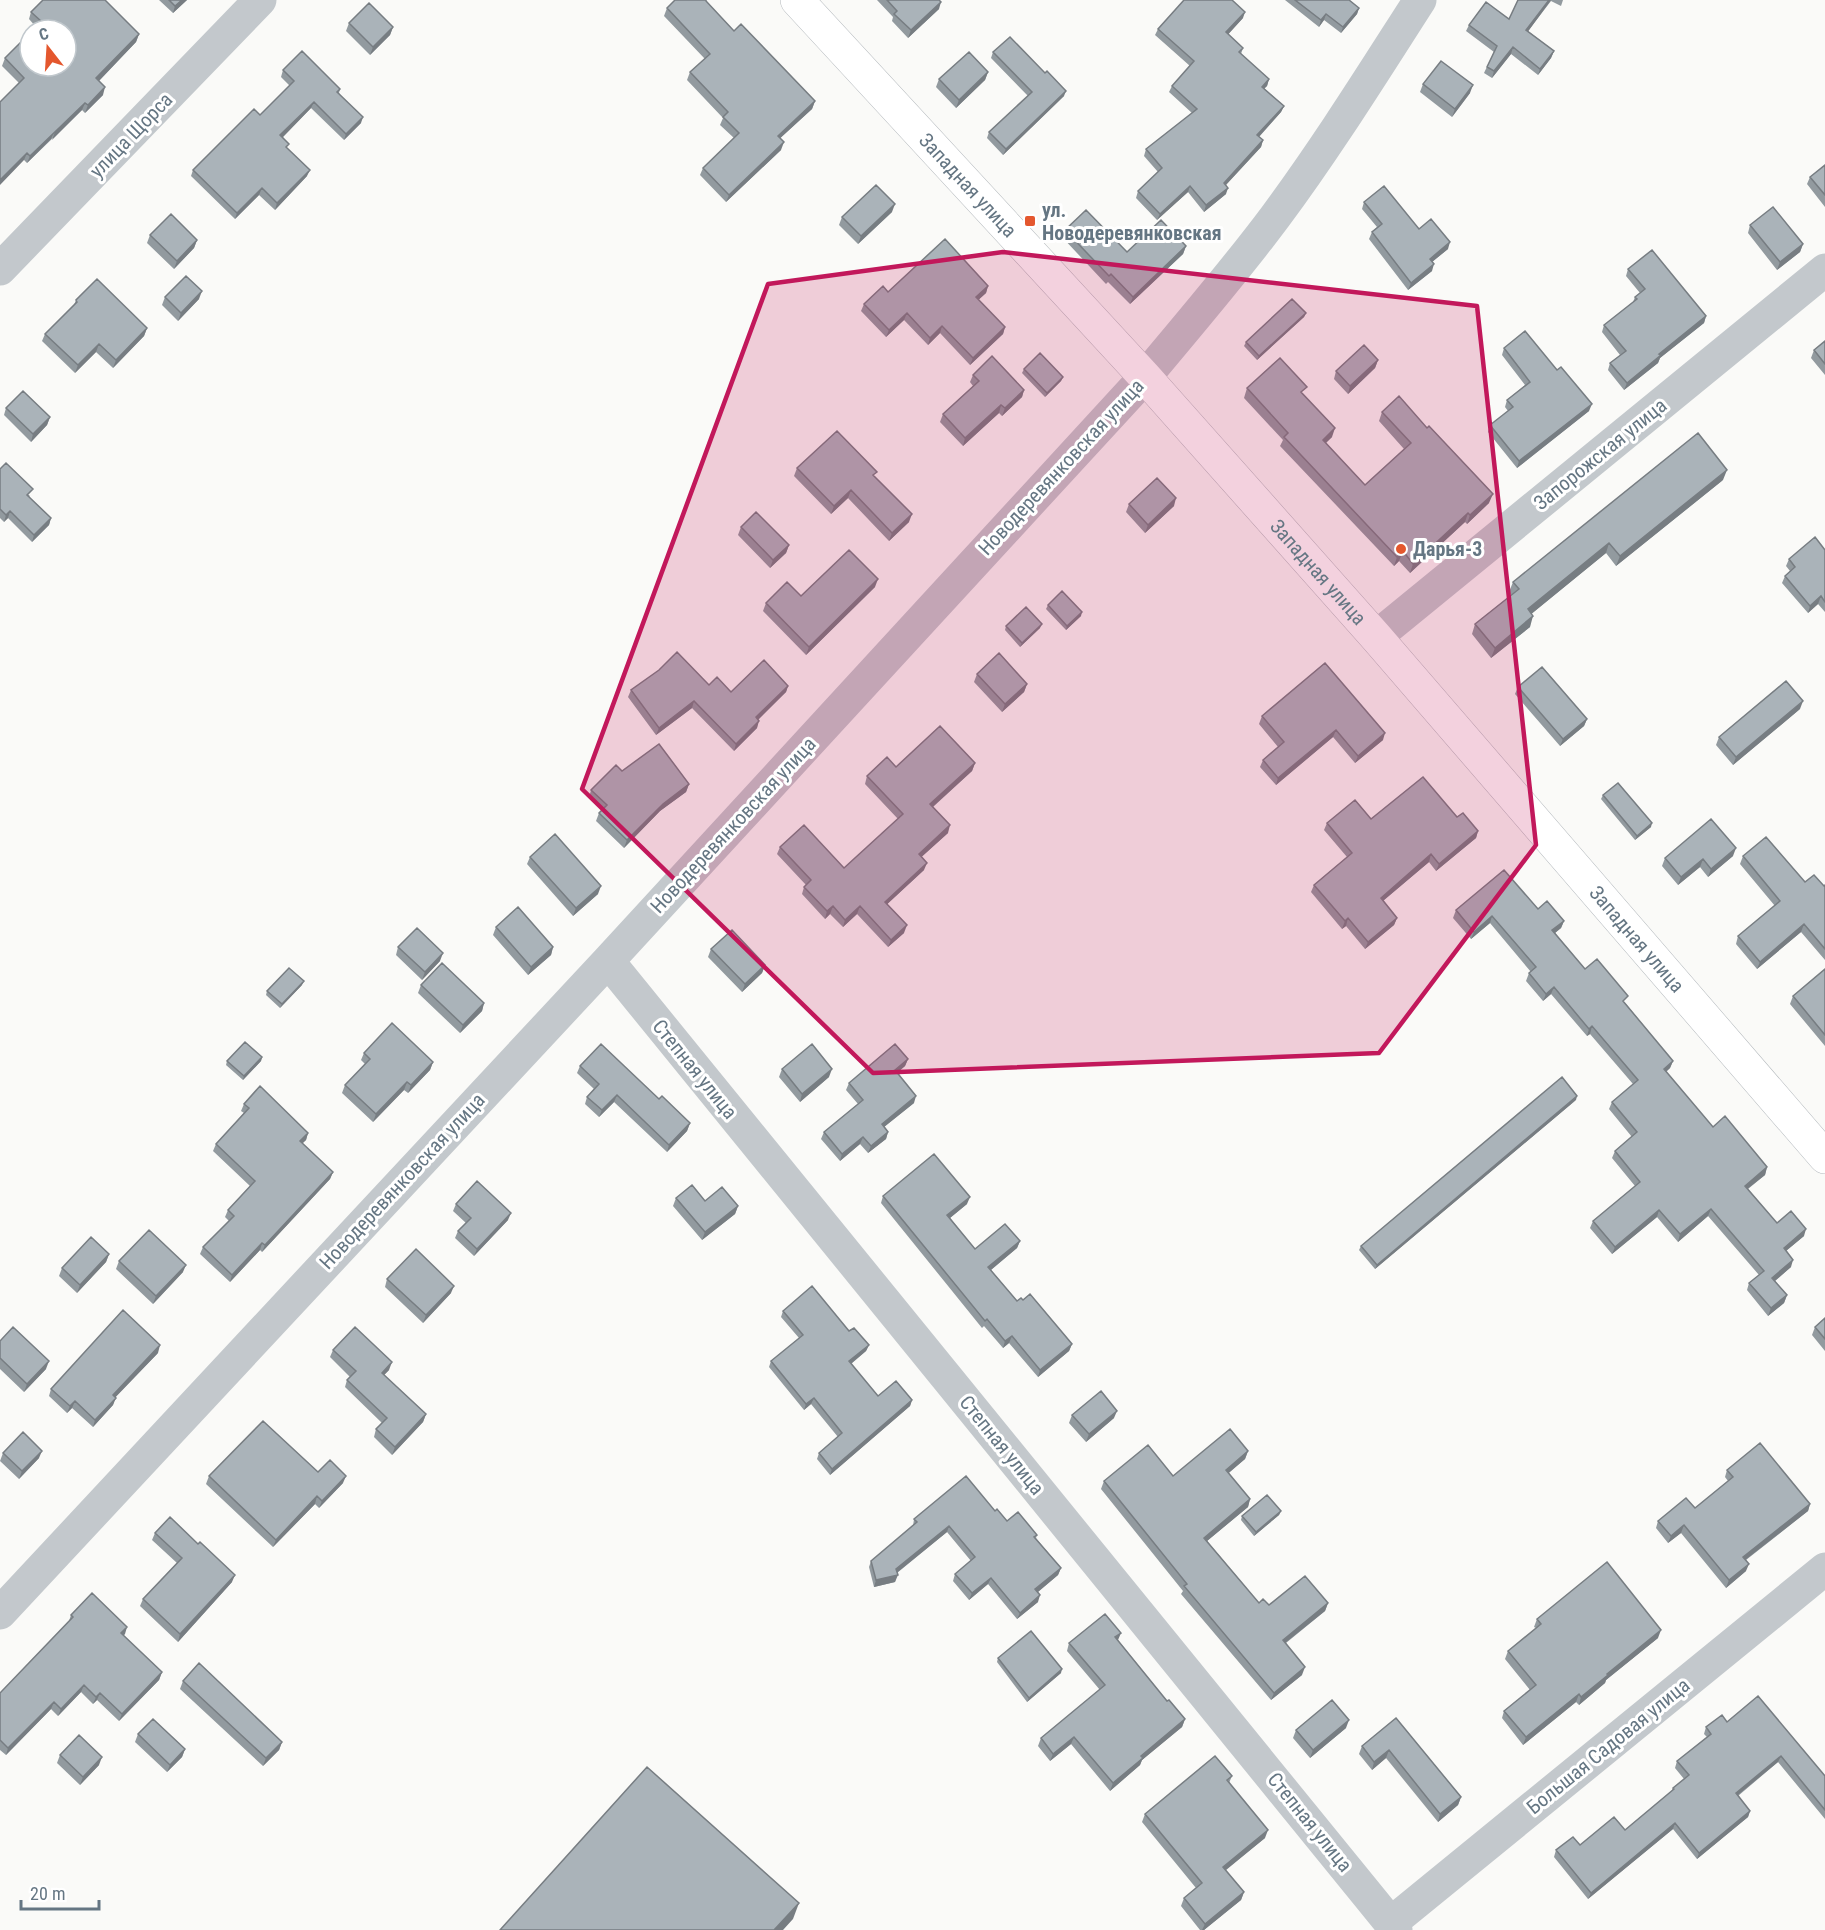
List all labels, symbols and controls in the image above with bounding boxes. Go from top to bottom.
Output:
north arrow [18,18,78,78]
text: С [37,24,51,45]
street label: улица Щорса [85,88,177,182]
street label: Западная улица [914,128,1022,242]
place label: ул. Новодеревянковская [1042,198,1222,245]
marker: ул. Новодеревянковская [1023,214,1037,228]
street label: Новодеревянковская улица [973,374,1149,560]
street label: Запорожская улица [1529,393,1671,515]
street label: Западная улица [1265,514,1371,630]
place label: Дарья-3 [1413,537,1482,561]
marker: Дарья-3 [1394,542,1408,556]
street label: Новодеревянковская улица [645,732,821,918]
street label: Западная улица [1584,881,1689,997]
street label: Степная улица [648,1014,742,1124]
street label: Новодеревянковская улица [314,1088,490,1274]
street label: Степная улица [955,1390,1049,1500]
street label: Большая Садовая улица [1522,1673,1694,1819]
street label: Степная улица [1263,1767,1357,1877]
scale bar [21,1873,99,1911]
text: 20 m [30,1883,65,1904]

